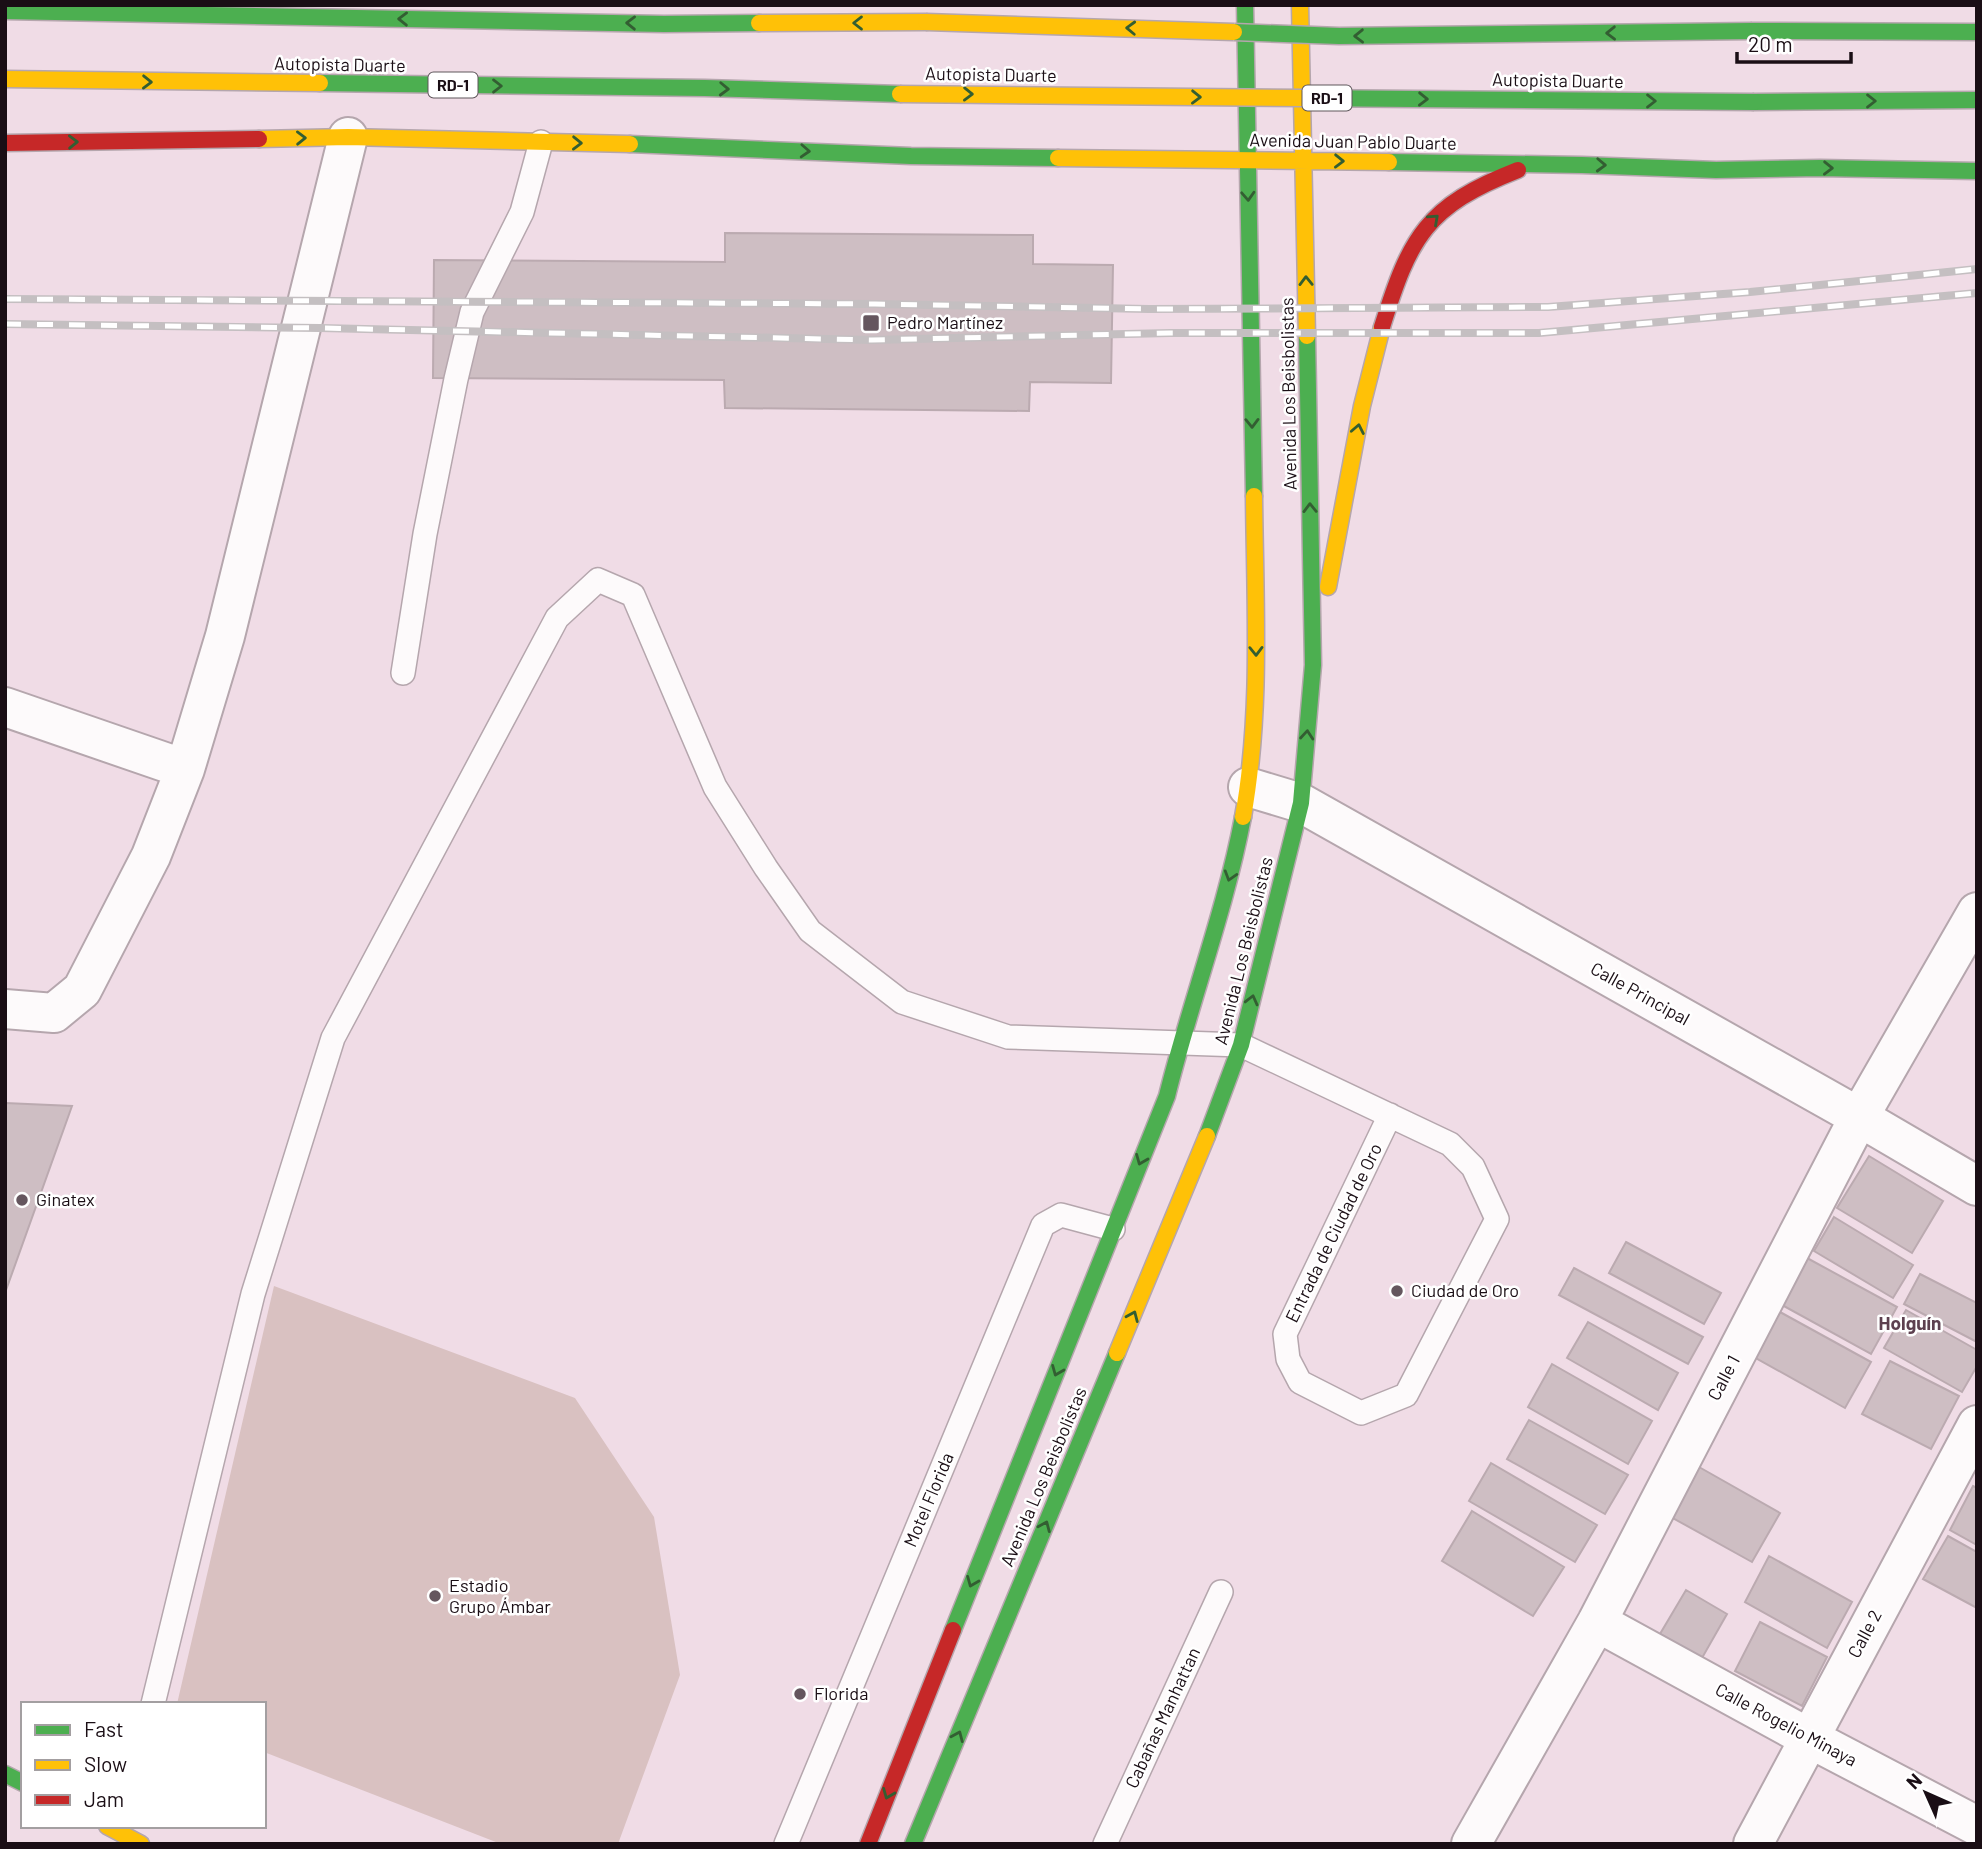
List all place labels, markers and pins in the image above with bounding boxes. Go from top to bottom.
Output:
place label: Pedro Martínez [887,311,1003,333]
marker: Pedro Martínez [861,313,881,333]
place label: Ginatex [36,1188,95,1210]
marker: Ginatex [14,1192,30,1208]
place label: Ciudad de Oro [1411,1279,1519,1301]
marker: Ciudad de Oro [1389,1283,1405,1299]
place label: Estadio Grupo Ámbar [449,1574,551,1617]
marker: Estadio Grupo Ámbar [427,1588,443,1604]
place label: Florida [814,1682,868,1704]
marker: Florida [792,1686,808,1702]

